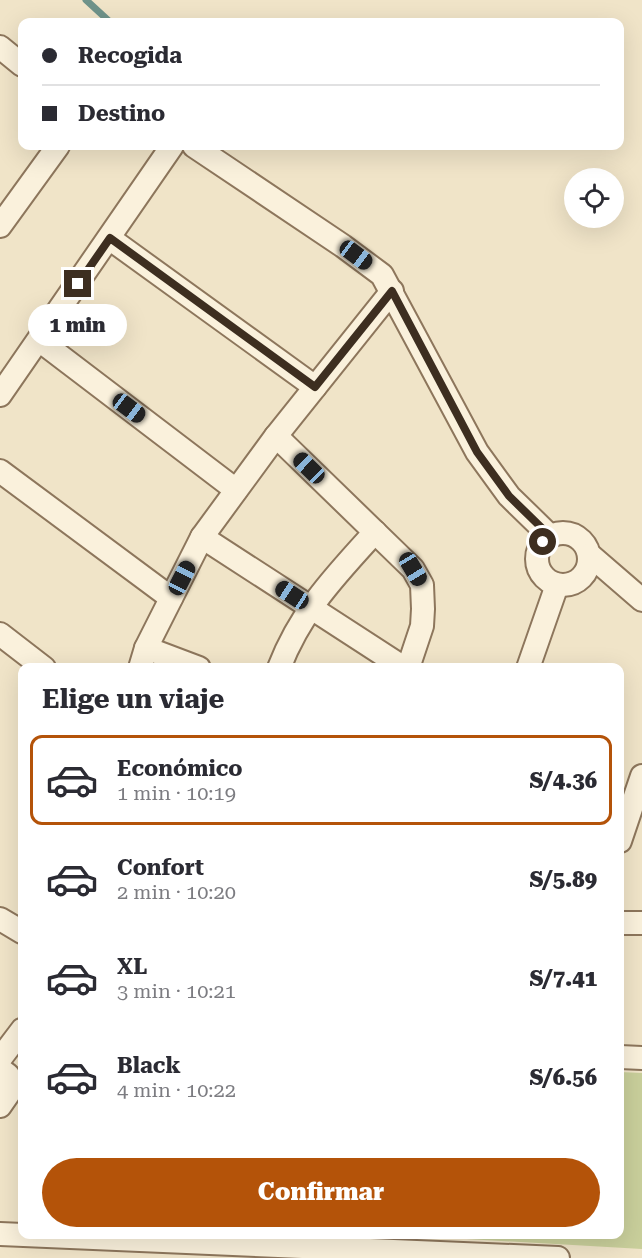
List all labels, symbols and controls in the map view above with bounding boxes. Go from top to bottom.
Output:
text: Recogida [78,43,182,68]
text: Destino [78,101,165,126]
map controls [564,168,624,228]
button: locate [564,168,624,228]
car [336,237,376,273]
route end [64,270,91,297]
callout: 1 min [28,305,128,347]
text: 1 min [49,313,106,337]
car [109,390,149,426]
car [290,449,328,487]
route start [529,528,556,555]
car [396,549,430,589]
car [166,558,198,598]
car [272,578,312,612]
text: Elige un viaje [42,683,224,715]
icon: car [45,753,99,807]
text: Económico [117,756,243,781]
text: S/4.36 [529,768,597,793]
text: 1 min · 10:19 [117,781,236,805]
icon: car [45,852,99,906]
text: Confort [117,855,204,880]
text: S/5.89 [529,867,597,892]
text: 2 min · 10:20 [117,880,236,904]
icon: car [45,951,99,1005]
text: XL [117,954,147,979]
text: S/7.41 [529,966,597,991]
text: 3 min · 10:21 [117,979,236,1003]
icon: car [45,1050,99,1104]
text: Black [117,1053,181,1078]
text: S/6.56 [529,1065,597,1090]
text: 4 min · 10:22 [117,1078,236,1102]
button: Confirmar [42,1158,600,1227]

